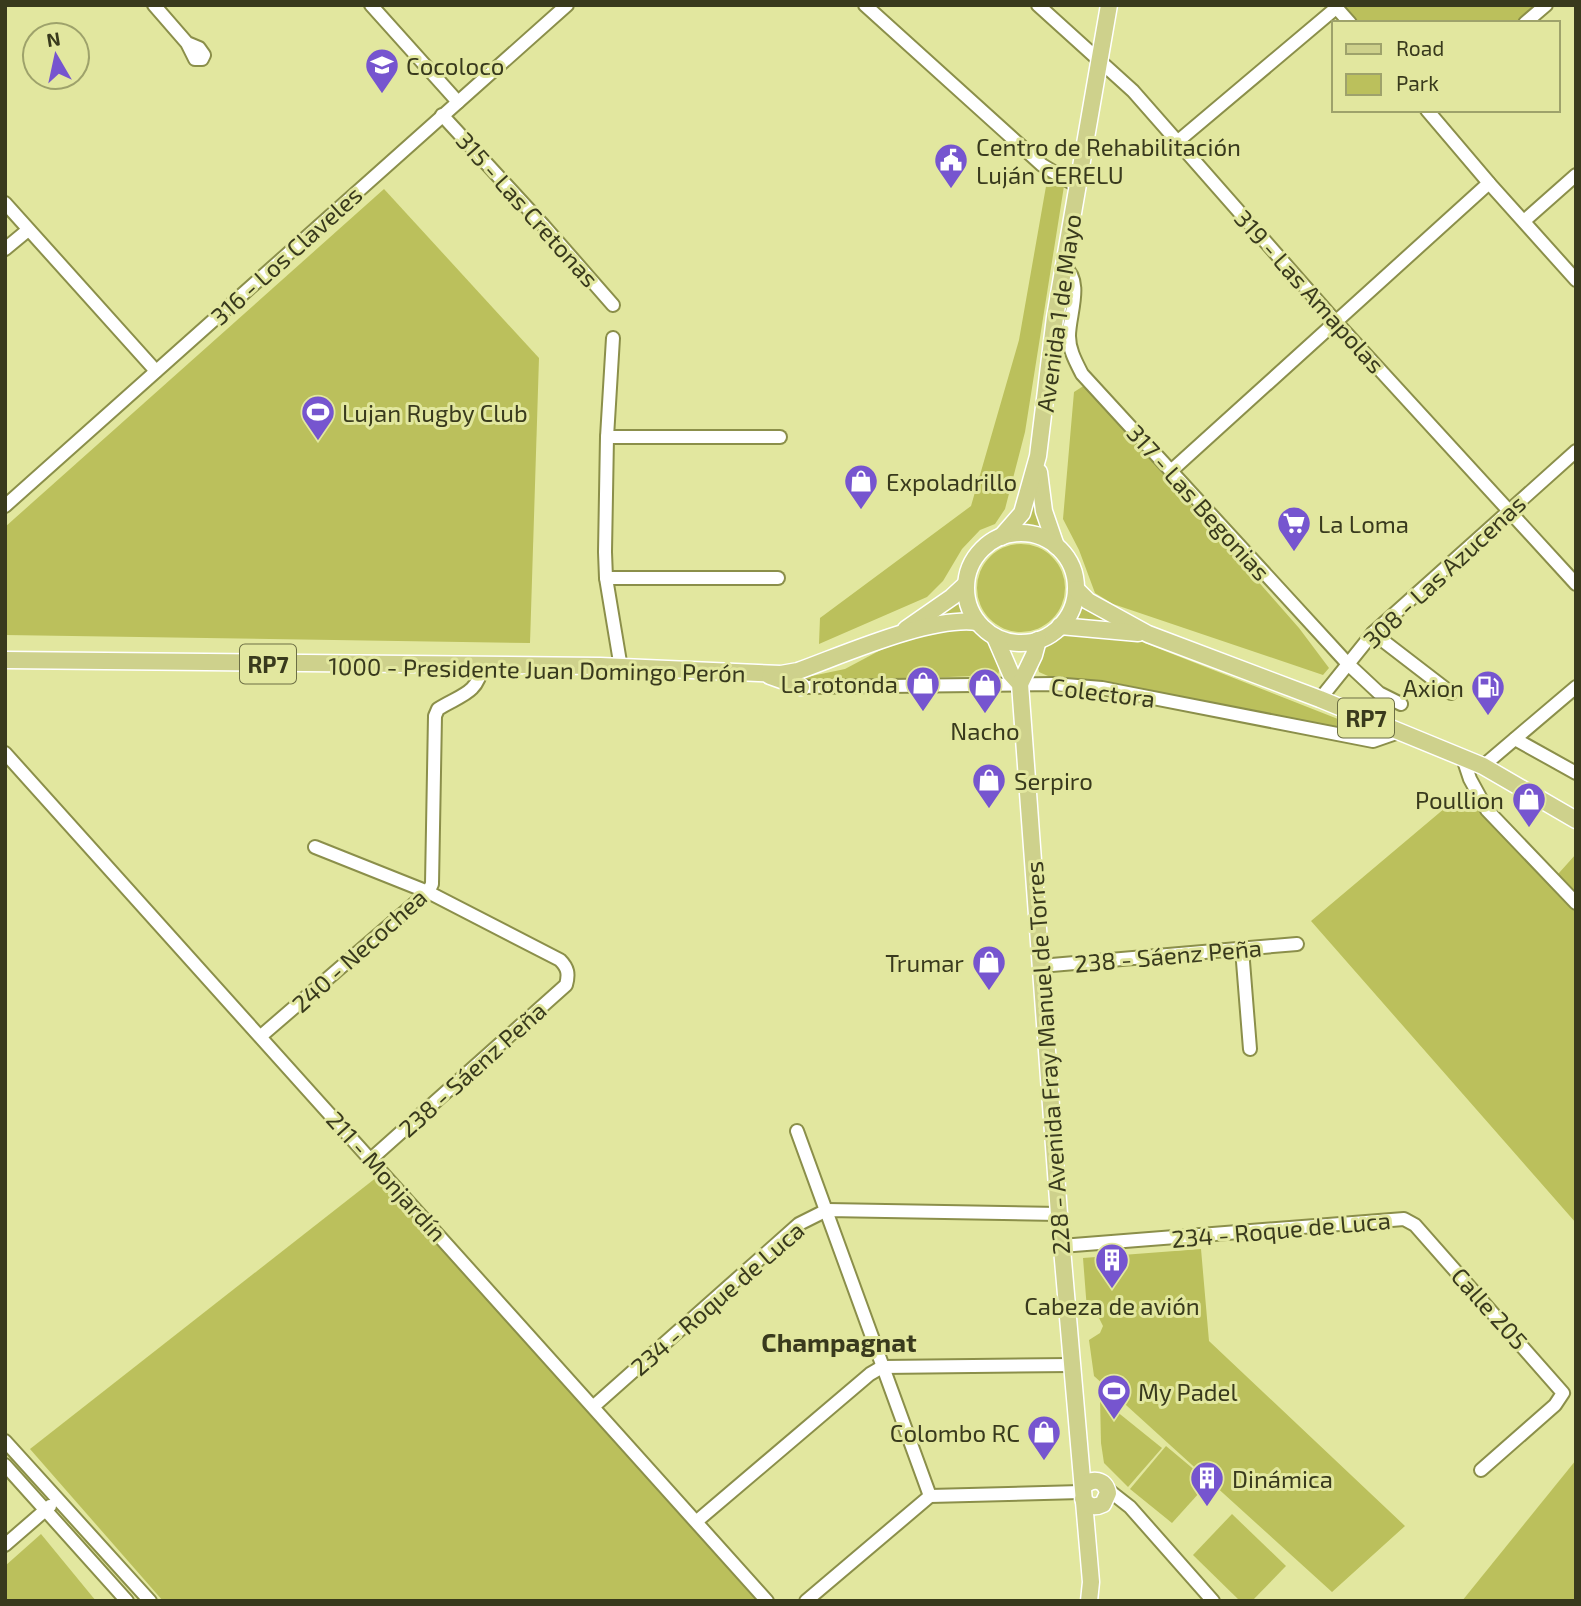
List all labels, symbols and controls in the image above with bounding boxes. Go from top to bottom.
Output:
north arrow [21,21,91,91]
legend [1332,21,1560,112]
text: N [45,26,62,51]
text: Road [1396,35,1444,60]
school or university icon: Cocoloco [363,46,401,95]
place label: Cocoloco [406,51,504,80]
text: Park [1396,70,1439,95]
street label: 315 - Las Cretonas [451,126,605,292]
place label: Centro de Rehabilitación Luján CERELU [976,132,1241,189]
public building icon: Centro de Rehabilitación Luján CERELU [932,141,970,190]
street label: 316 - Los Claveles [204,180,368,330]
street label: 319 - Las Amapolas [1229,203,1391,379]
street label: Avenida 1 de Mayo [1030,212,1086,414]
sports icon: Lujan Rugby Club [299,393,337,442]
place label: Lujan Rugby Club [342,398,528,427]
street label: 317 - Las Begonias [1121,418,1277,586]
shop icon: Expoladrillo [842,462,880,511]
place label: Expoladrillo [886,467,1017,496]
street label: 308 - Las Azucenas [1357,488,1531,654]
supermarket icon: La Loma [1275,504,1313,553]
place label: La Loma [1318,509,1409,538]
road number: RP7 [240,644,296,684]
street label: 1000 - Presidente Juan Domingo Perón [328,651,746,687]
shop icon: La rotonda [904,664,942,713]
shop icon: Nacho [966,666,1004,715]
fuel station icon: Axion [1469,668,1507,717]
place label: La rotonda [781,669,898,698]
street label: Colectora [1049,671,1157,713]
place label: Axion [1403,673,1464,702]
road number: RP7 [1338,698,1394,738]
place label: Nacho [950,716,1020,745]
shop icon: Serpiro [970,761,1008,810]
place label: Serpiro [1014,766,1093,795]
shop icon: Poullion [1510,780,1548,829]
place label: Poullion [1415,785,1504,814]
street label: 228 - Avenida Fray Manuel de Torres [1019,860,1075,1256]
street label: 240 - Necochea [286,882,432,1018]
street label: 238 - Sáenz Peña [1073,932,1263,978]
shop icon: Trumar [970,943,1008,992]
place label: Trumar [885,948,964,977]
street label: 238 - Sáenz Peña [392,995,552,1143]
street label: 211 - Monjardín [321,1105,453,1247]
street label: 234 - Roque de Luca [1170,1205,1392,1253]
street label: 234 - Roque de Luca [624,1215,810,1381]
building icon: Cabeza de avión [1093,1241,1131,1290]
street label: Calle 205 [1446,1261,1534,1355]
place label: Cabeza de avión [1024,1291,1200,1320]
district label: Champagnat [761,1326,917,1357]
sports icon: My Padel [1095,1372,1133,1421]
place label: My Padel [1138,1377,1238,1406]
shop icon: Colombo RC [1025,1413,1063,1462]
place label: Colombo RC [890,1418,1020,1447]
building icon: Dinámica [1188,1459,1226,1508]
place label: Dinámica [1232,1464,1333,1493]

